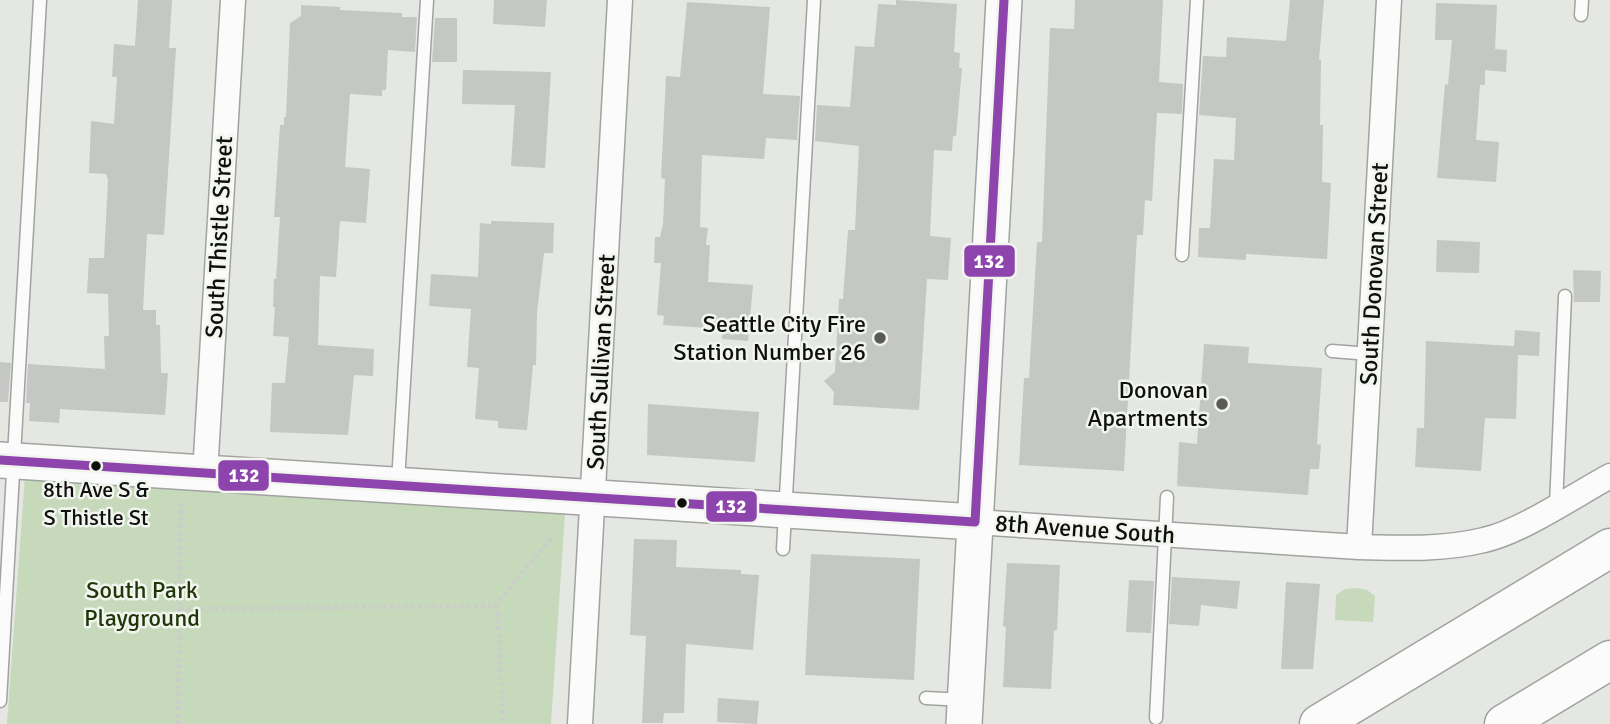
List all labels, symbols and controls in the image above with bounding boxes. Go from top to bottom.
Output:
street label: South Thistle Street [199,135,239,339]
street label: South Donovan Street [1353,162,1395,386]
line badge: 132 [963,244,1016,278]
text: 132 [974,250,1004,274]
street label: South Sullivan Street [580,253,622,471]
place label: Seattle City Fire Station Number 26 [673,309,866,367]
marker: Seattle City Fire Station Number 26 [872,330,888,346]
place label: Donovan Apartments [1088,375,1208,433]
marker: Donovan Apartments [1214,396,1230,412]
marker: 8th Ave S & S Thistle St [89,459,103,473]
line badge: 132 [217,459,270,492]
text: 132 [229,464,259,488]
place label: 8th Ave S & S Thistle St [43,476,149,531]
line badge: 132 [705,490,758,523]
text: 132 [716,495,746,519]
unlabelled marker [675,496,689,510]
street label: 8th Avenue South [994,508,1176,550]
park label: South Park Playground [84,575,200,633]

